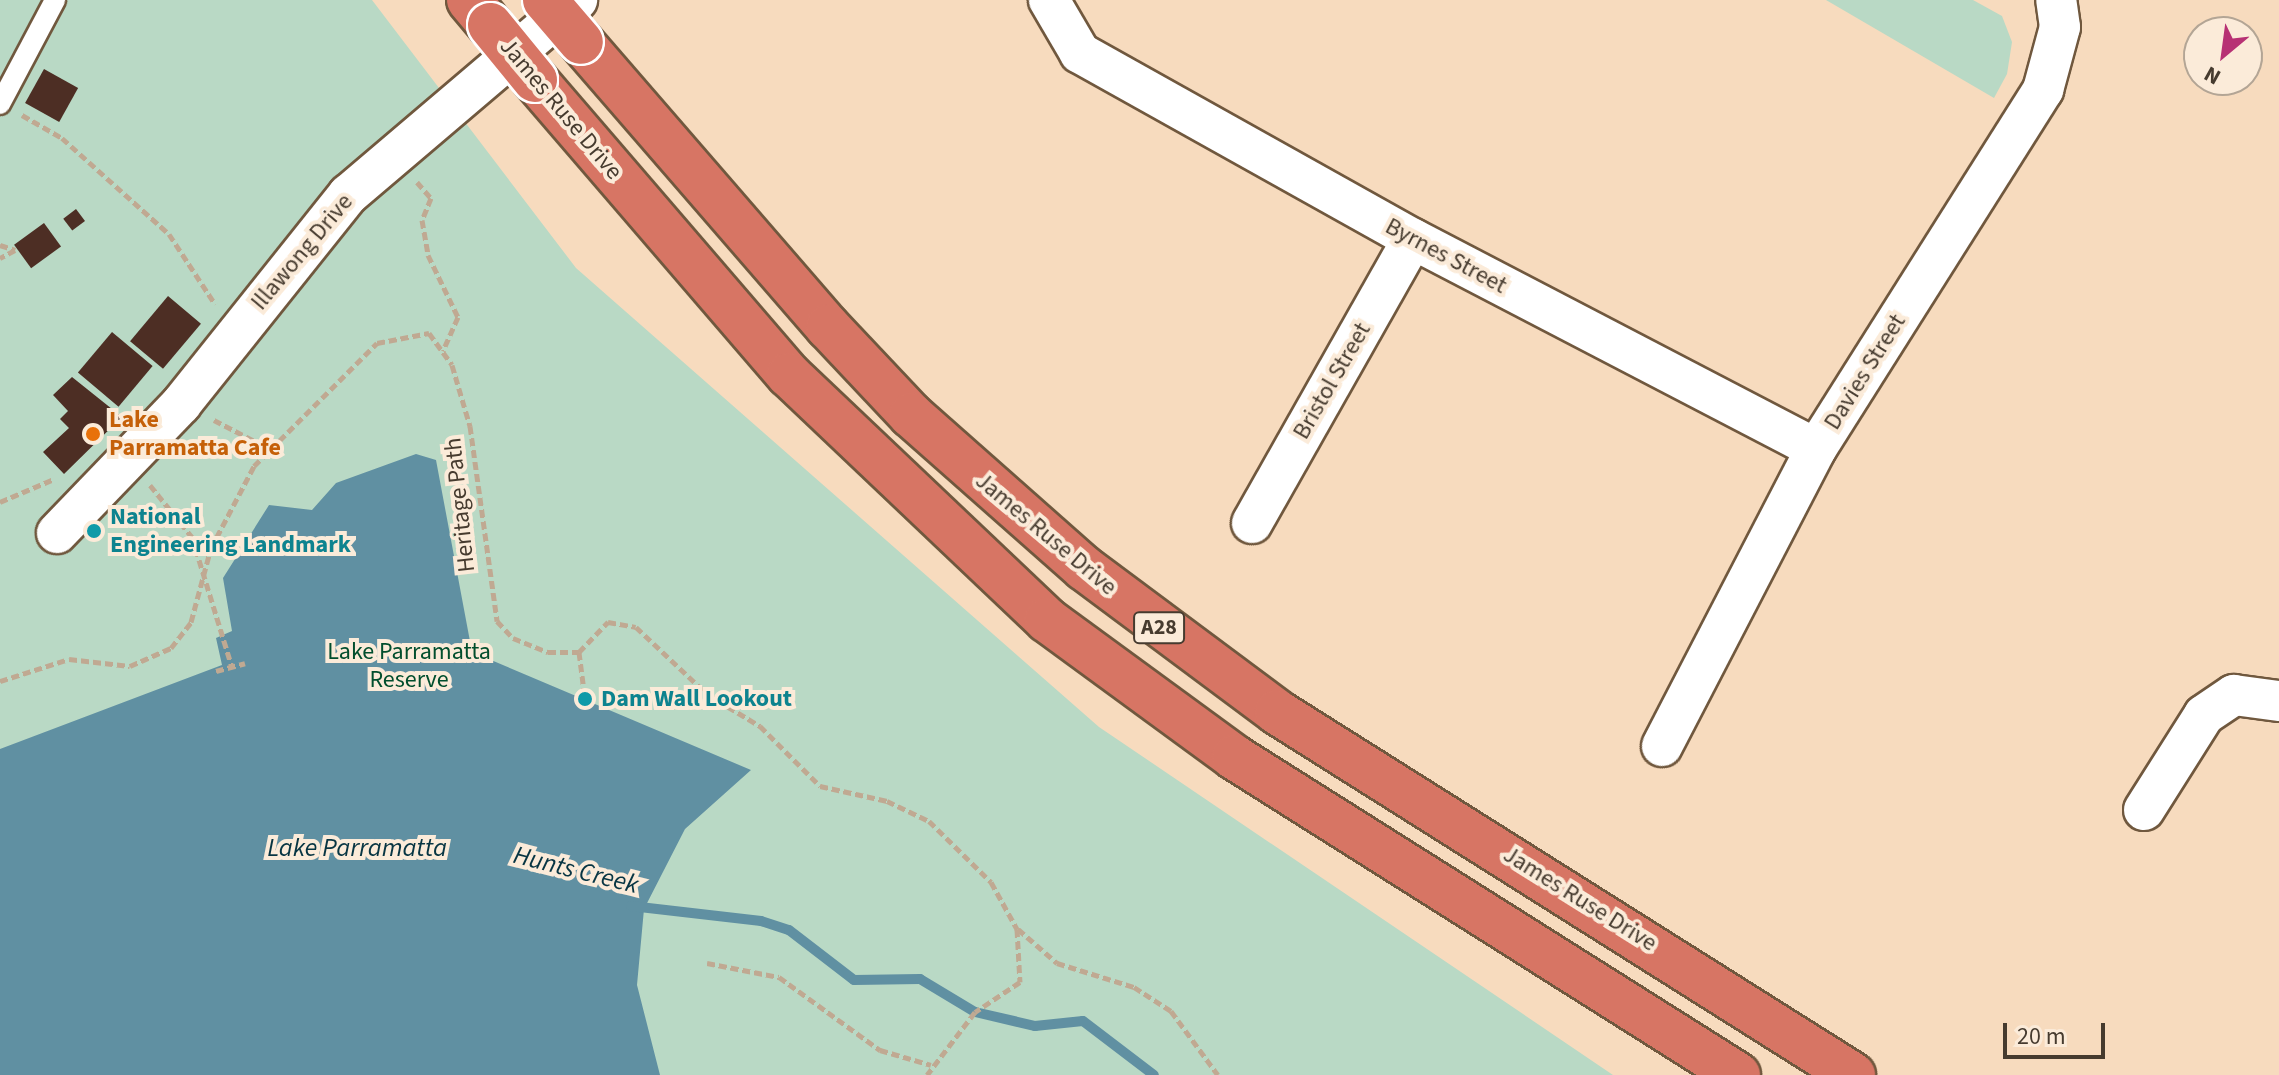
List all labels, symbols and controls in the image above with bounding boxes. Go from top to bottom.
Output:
north arrow [2183,16,2263,96]
street label: James Ruse Drive [493,32,629,186]
text: N [2198,58,2227,93]
street label: Illawong Drive [245,188,359,316]
street label: Byrnes Street [1380,212,1512,300]
street label: Davies Street [1818,309,1912,435]
street label: Bristol Street [1287,318,1377,444]
place label: Lake Parramatta Cafe [109,406,281,462]
marker: Lake Parramatta Cafe [84,425,102,443]
street label: Heritage Path [439,436,481,574]
street label: James Ruse Drive [969,466,1123,602]
place label: National Engineering Landmark [110,503,351,559]
marker: National Engineering Landmark [85,522,103,540]
road number: A28 [1133,610,1185,646]
park label: Lake Parramatta Reserve [327,638,491,694]
place label: Dam Wall Lookout [601,685,792,713]
marker: Dam Wall Lookout [576,690,594,708]
water label: Lake Parramatta [267,832,447,864]
water label: Hunts Creek [510,839,642,901]
street label: James Ruse Drive [1498,840,1662,958]
scale bar [2007,1007,2109,1057]
text: 20 m [2017,1019,2066,1054]

